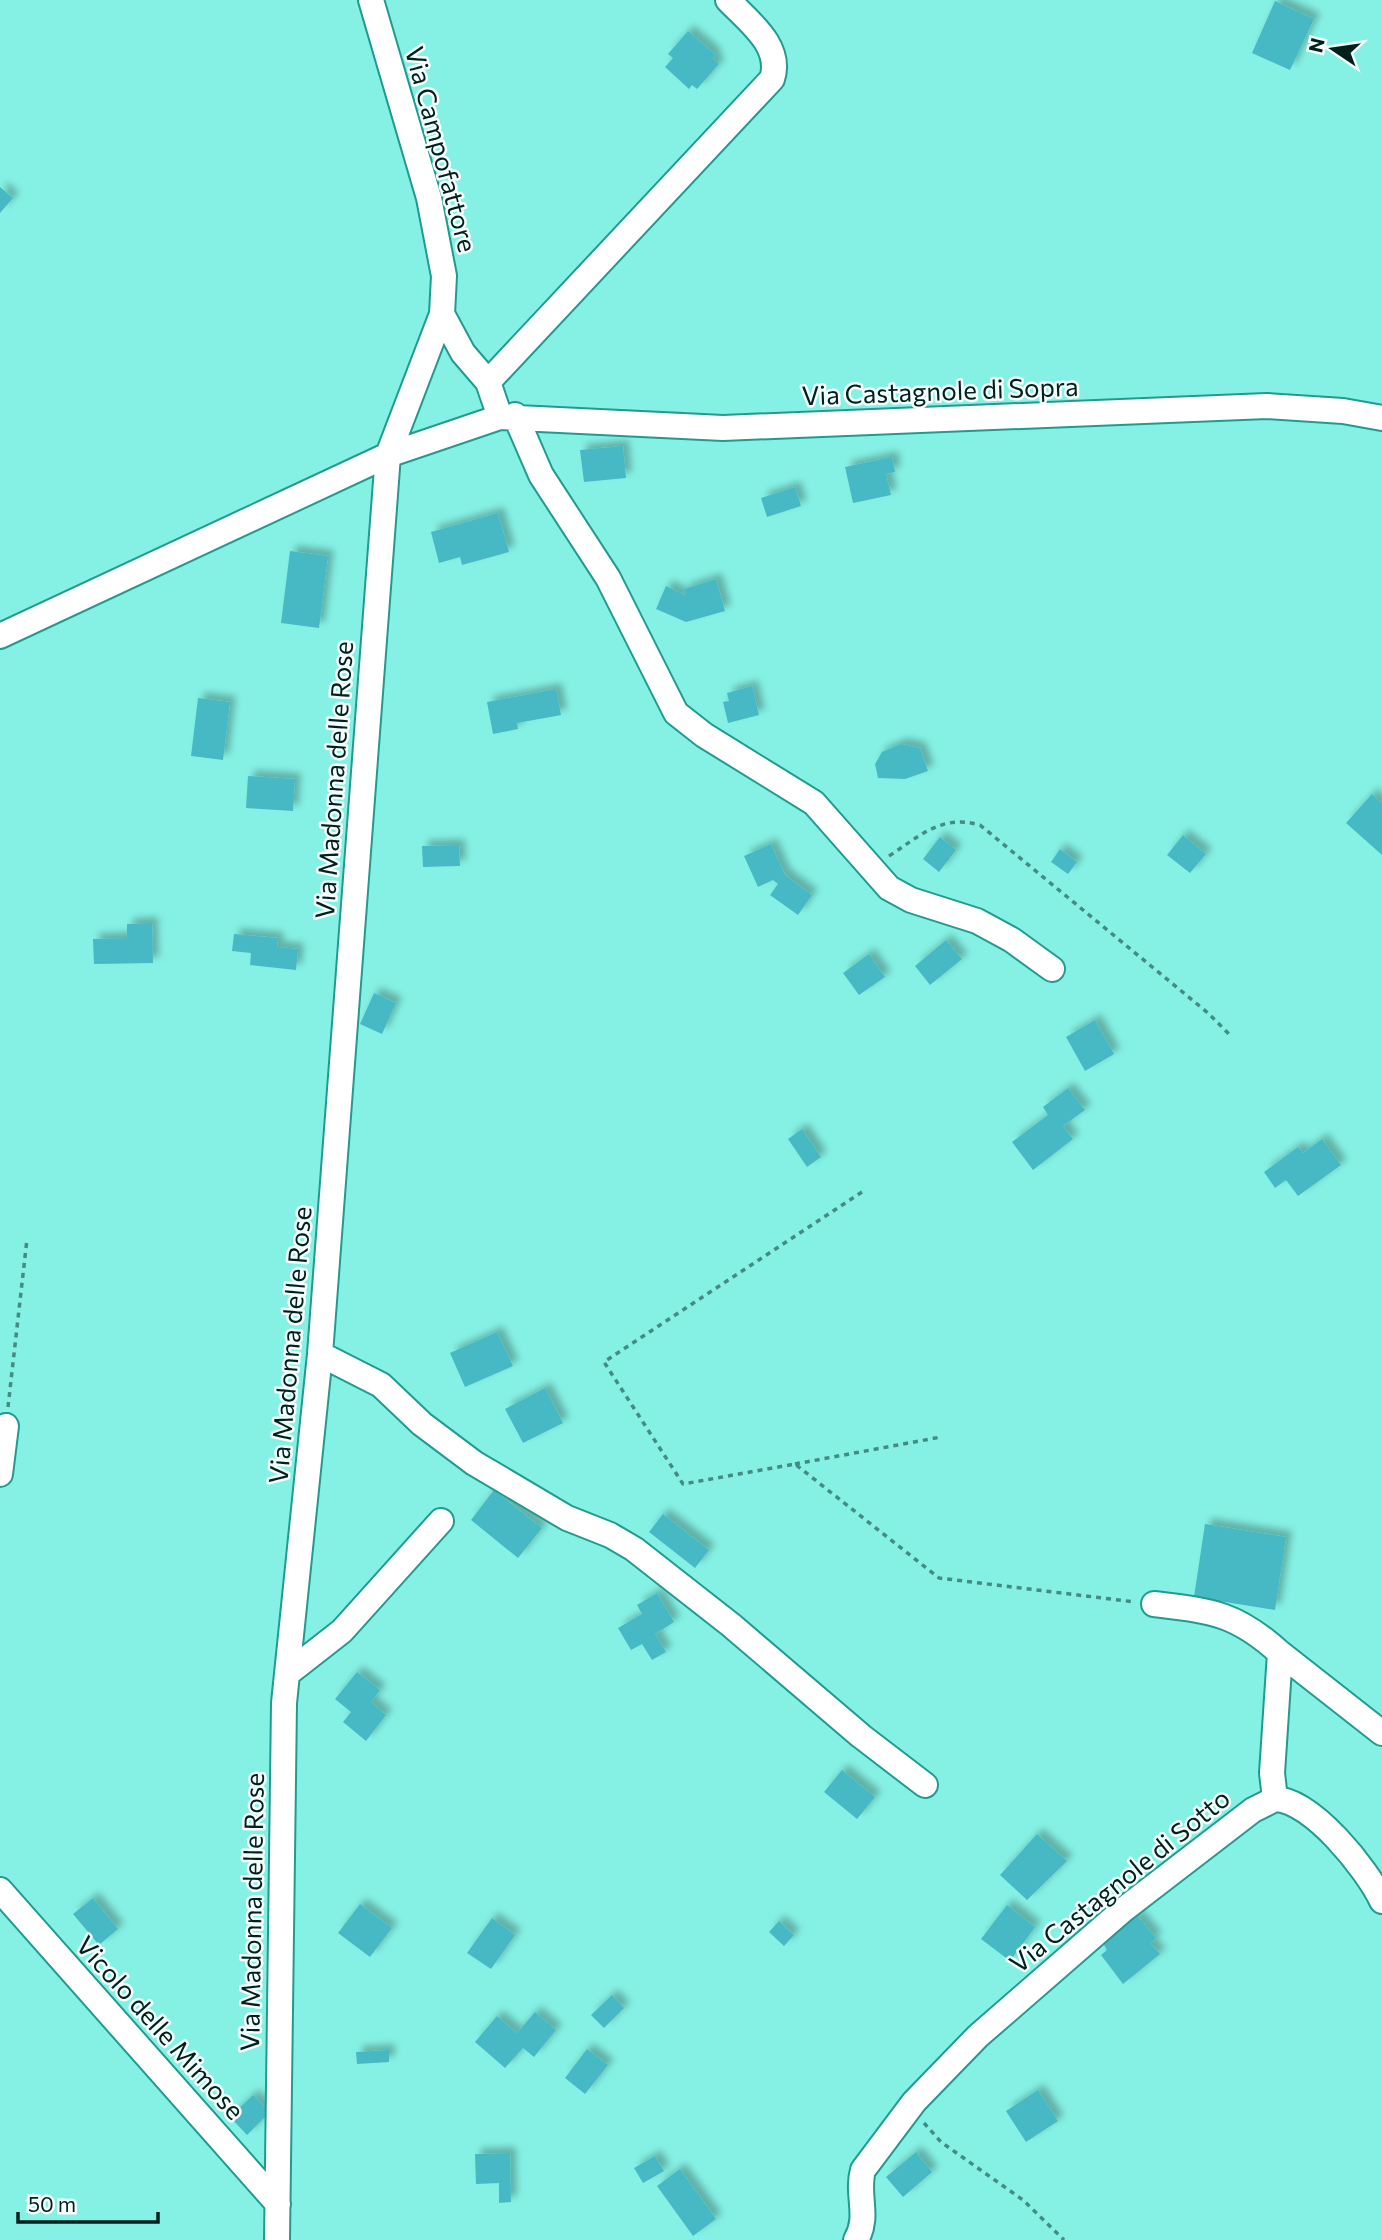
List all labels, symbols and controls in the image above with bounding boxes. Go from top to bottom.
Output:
north arrow [1298,14,1368,84]
text: N [1303,36,1329,55]
street label: Via Campofattore [400,43,484,255]
street label: Via Castagnole di Sopra [801,370,1079,410]
street label: Via Madonna delle Rose [308,640,358,920]
street label: Via Madonna delle Rose [261,1205,317,1485]
street label: Via Madonna delle Rose [233,1773,269,2051]
street label: Via Castagnole di Sotto [1003,1782,1235,1978]
street label: Vicolo delle Mimose [71,1929,251,2125]
scale bar [18,2180,158,2224]
text: 50 m [28,2191,76,2216]

